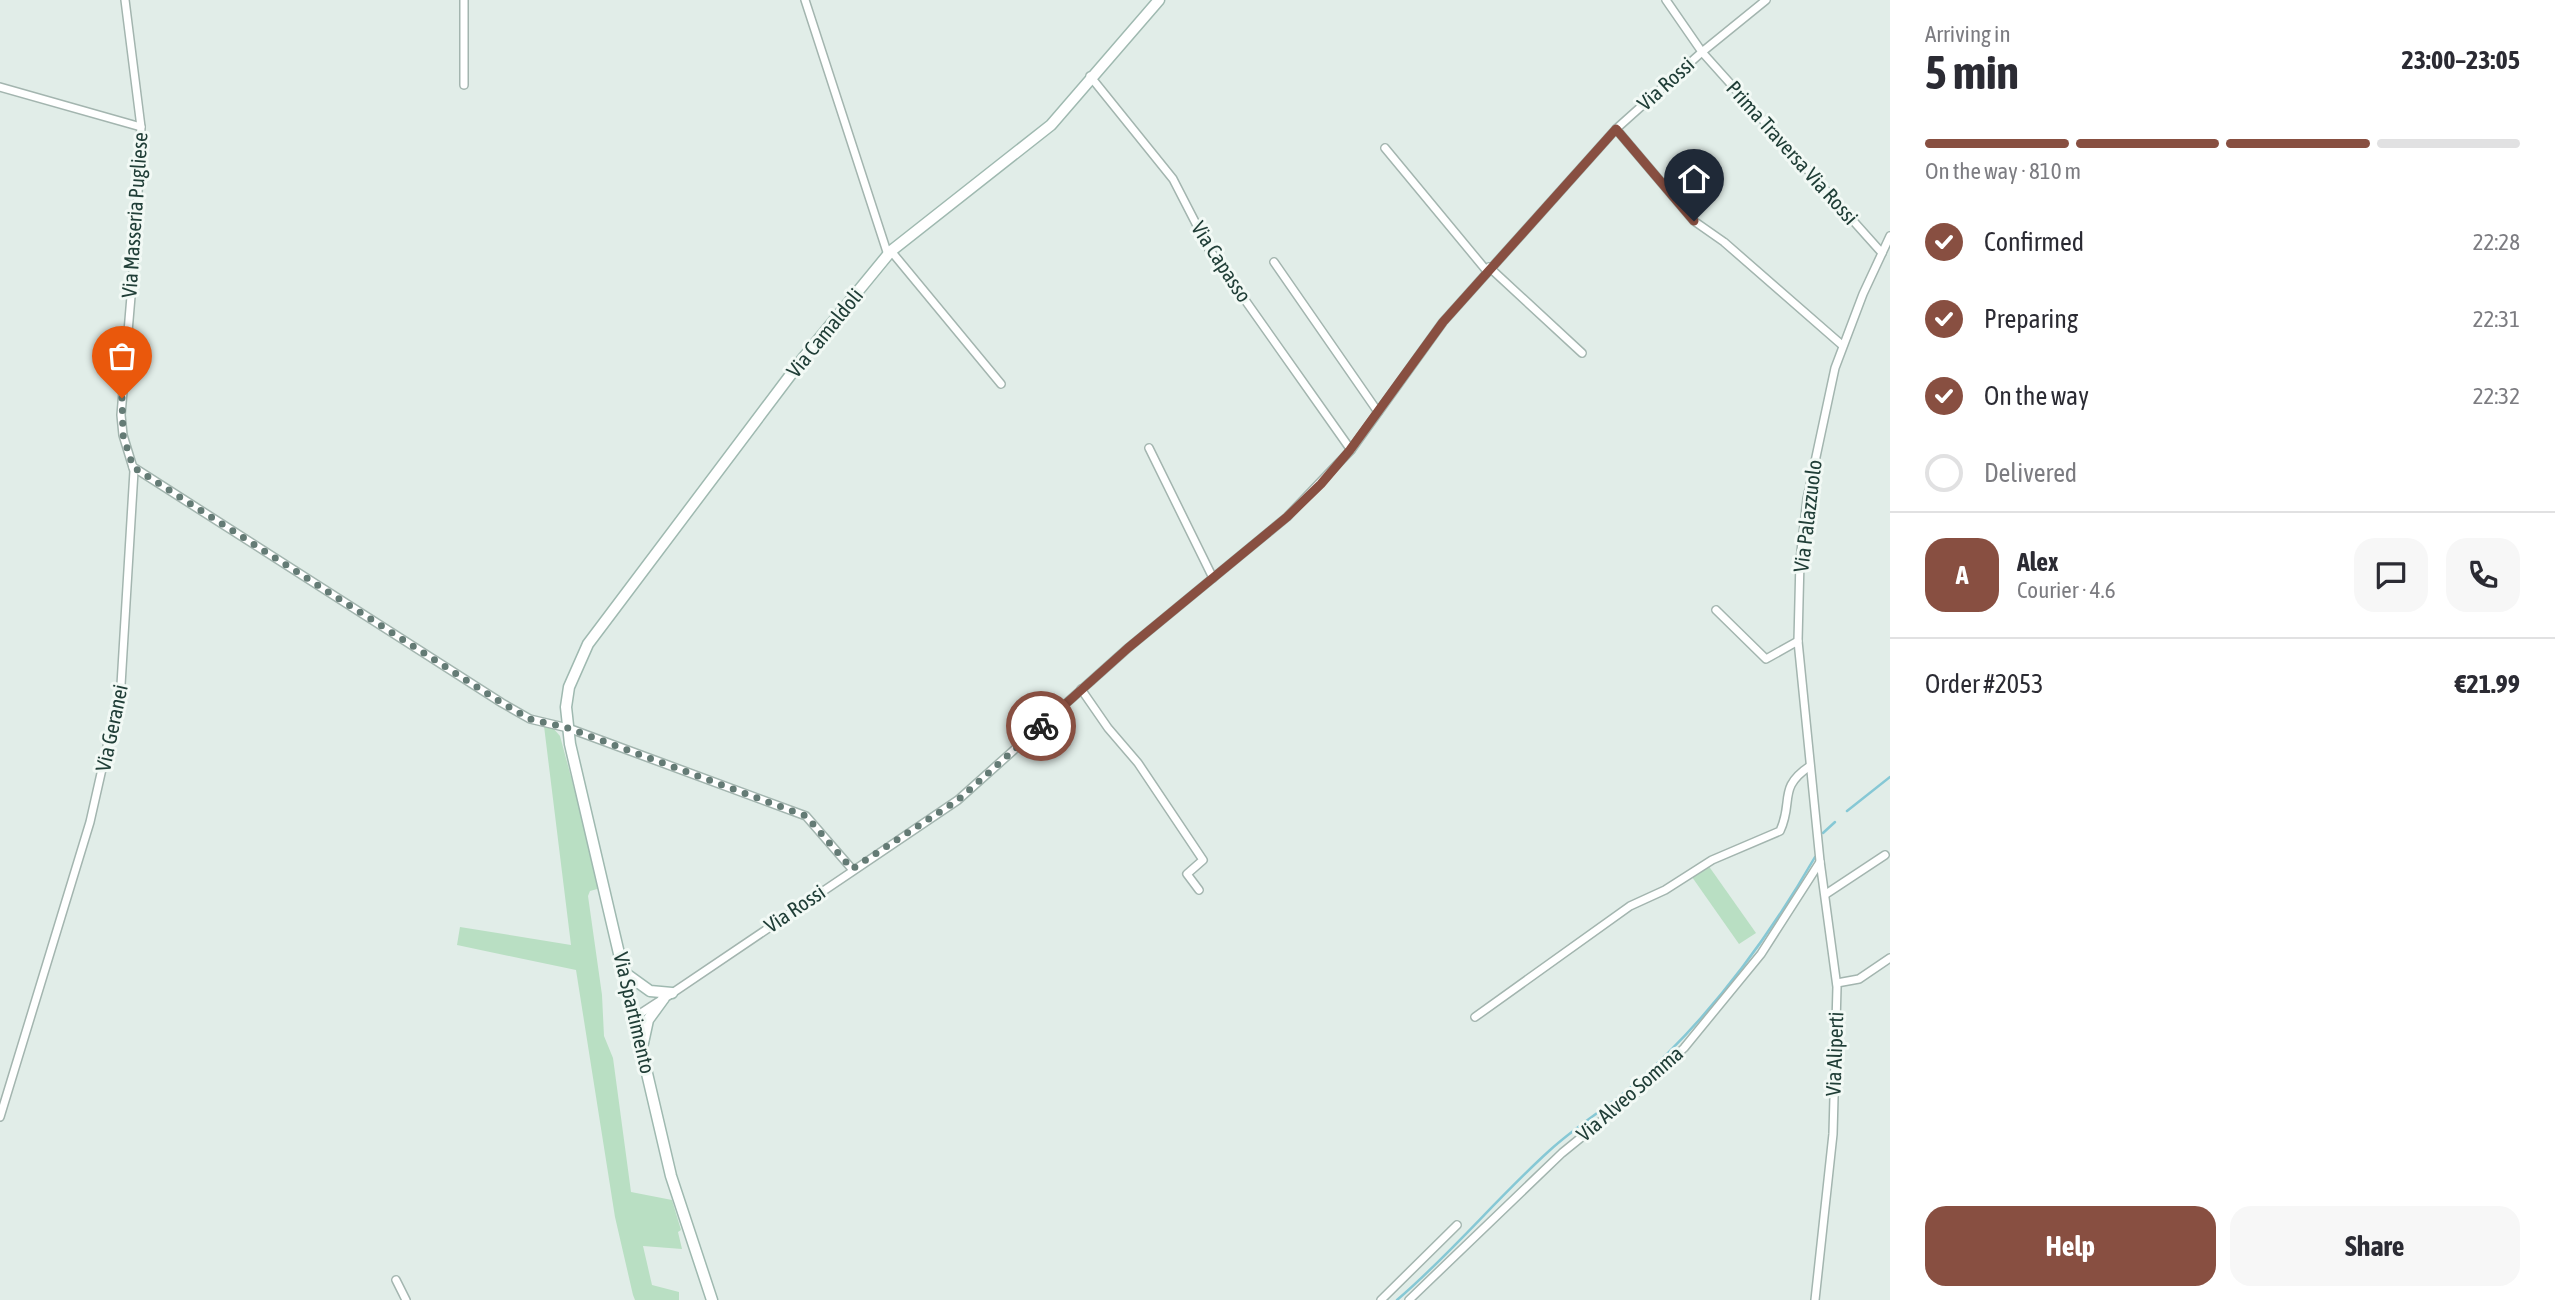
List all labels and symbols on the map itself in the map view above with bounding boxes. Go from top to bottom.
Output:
street label: Via Rossi [1632,52,1699,115]
street label: Prima Traversa Via Rossi [1722,76,1863,229]
street label: Via Masseria Pugliese [116,131,152,299]
pin [1664,149,1724,221]
street label: Via Capasso [1187,217,1257,306]
street label: Via Camaldoli [781,283,867,382]
pin [92,326,152,398]
street label: Via Palazzuolo [1788,458,1826,573]
street label: Via Geranei [90,682,132,774]
courier [1006,691,1076,761]
street label: Via Rossi [760,879,829,937]
street label: Via Spartimento [609,950,661,1076]
street label: Via Aliperti [1821,1011,1847,1097]
street label: Via Alveo Somma [1571,1041,1687,1146]

